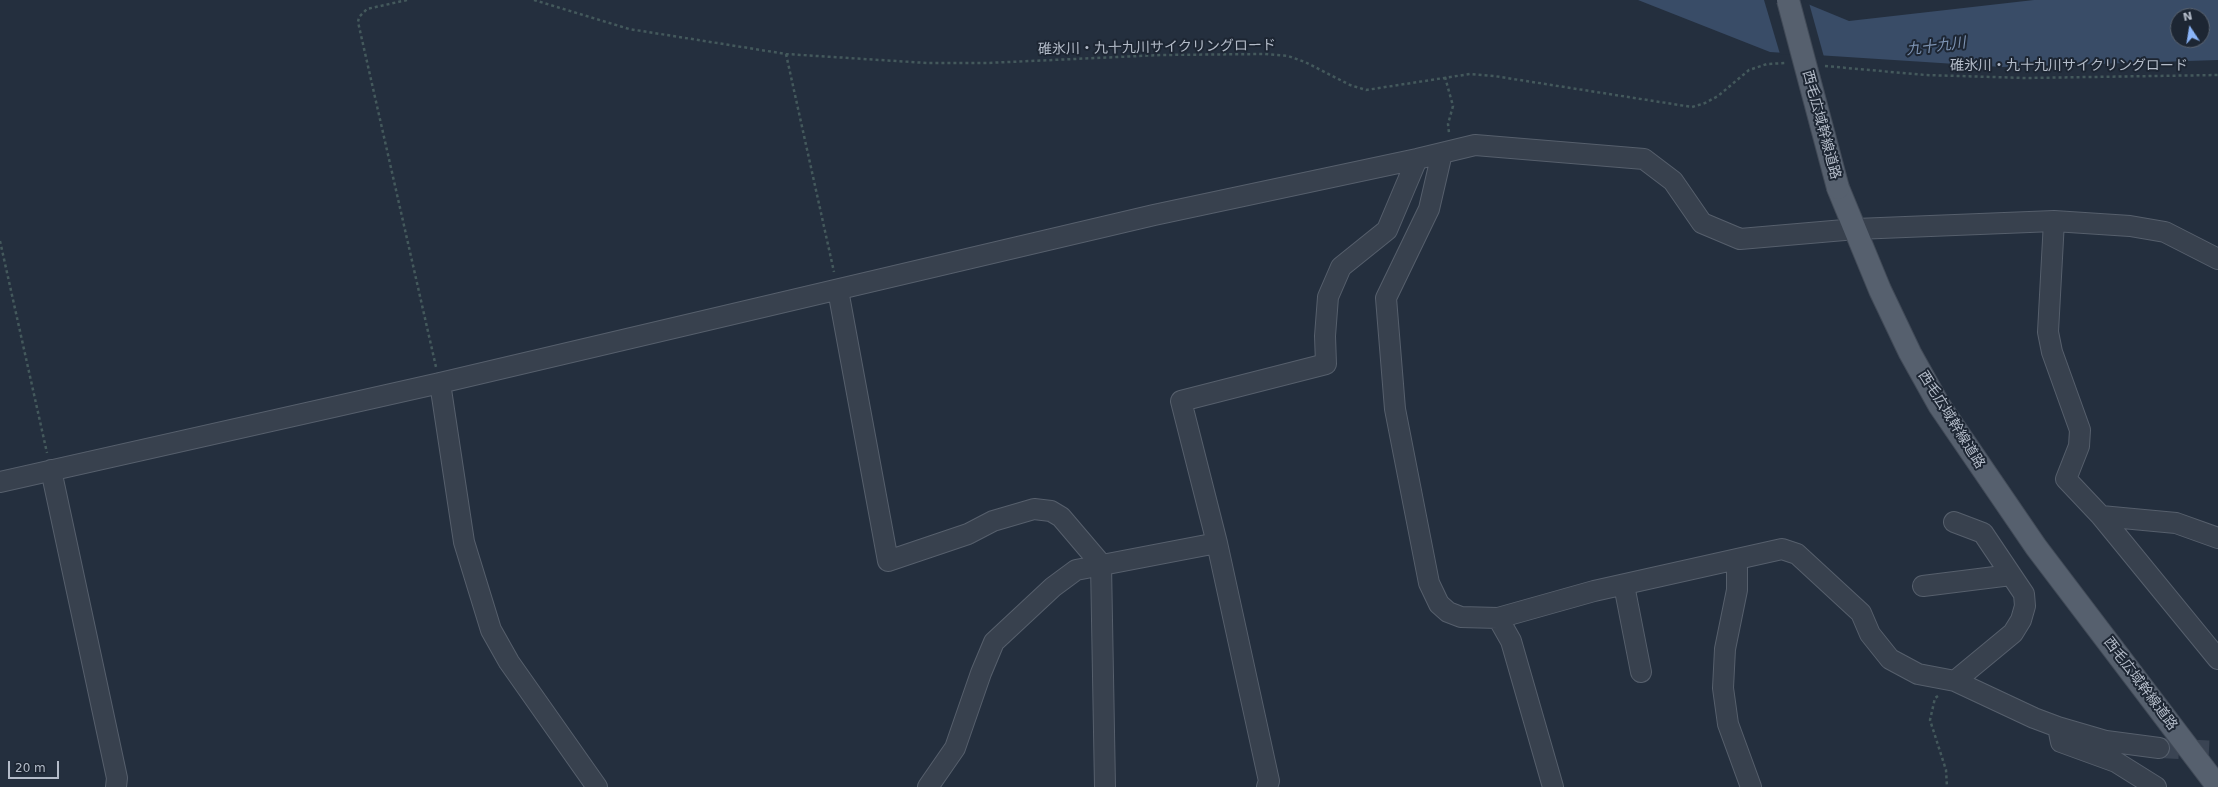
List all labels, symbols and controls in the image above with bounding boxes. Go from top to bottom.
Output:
north arrow [2170,8,2210,48]
text: N [2182,9,2193,24]
water label: 九十九川 [1905,34,1967,60]
street label: 碓氷川・九十九川サイクリングロード [1038,38,1276,58]
street label: 碓氷川・九十九川サイクリングロード [1950,58,2188,74]
street label: 西毛広域幹線道路 [1798,69,1844,181]
street label: 西毛広域幹線道路 [1914,368,1988,472]
street label: 西毛広域幹線道路 [2100,634,2180,734]
scale bar [10,753,61,779]
text: 20 m [15,761,46,775]

